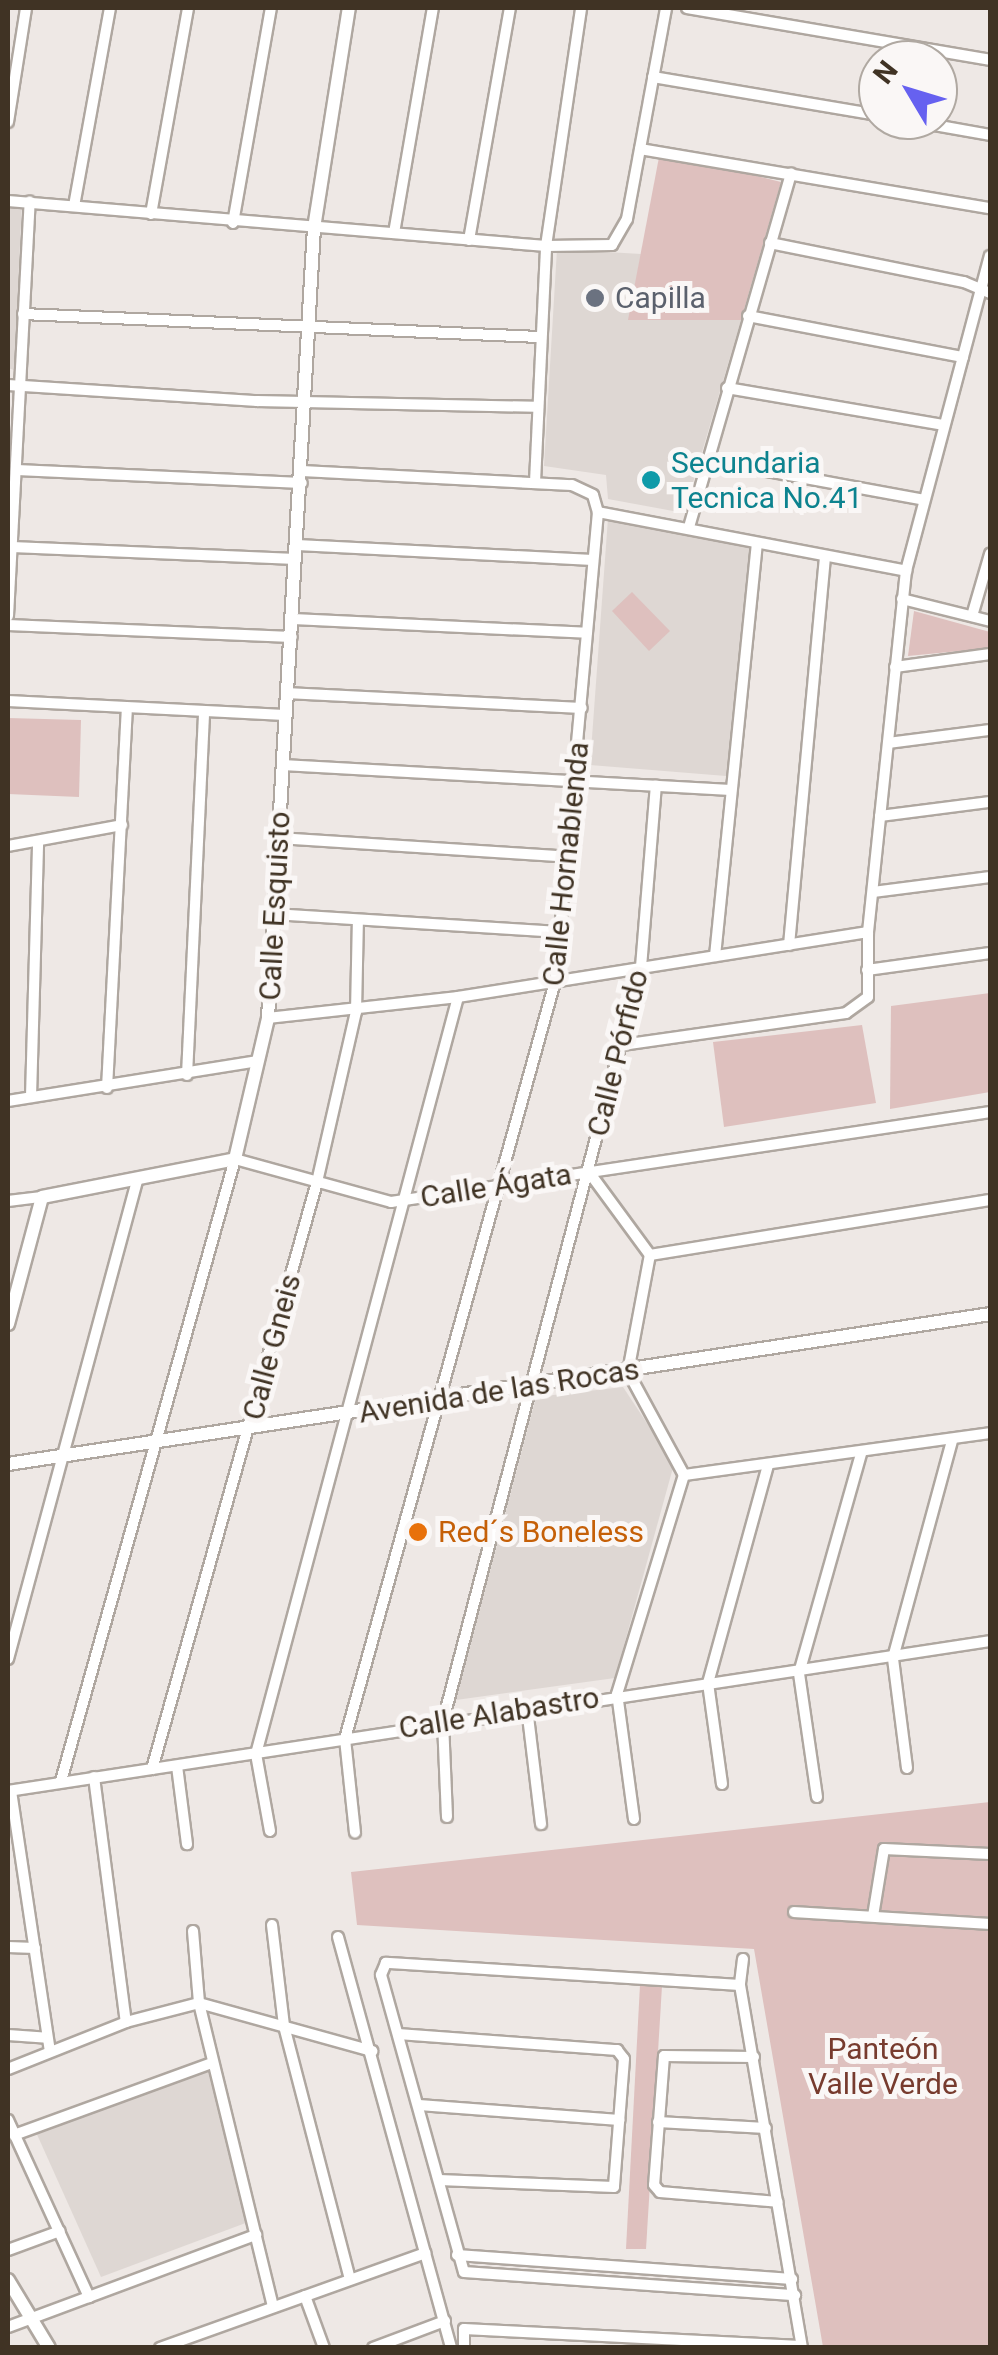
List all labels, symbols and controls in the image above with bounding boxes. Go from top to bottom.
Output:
north arrow [858,40,958,140]
text: N [866,55,905,90]
place label: Capilla [615,280,706,316]
marker: Capilla [584,287,606,309]
place label: Secundaria Tecnica No.41 [671,445,863,516]
marker: Secundaria Tecnica No.41 [640,469,662,491]
street label: Calle Hornablenda [535,740,597,988]
street label: Calle Esquisto [252,811,298,1001]
street label: Calle Pórfido [580,966,656,1140]
street label: Calle Ágata [418,1156,574,1216]
street label: Calle Gneis [235,1270,309,1424]
street label: Avenida de las Rocas [356,1351,642,1431]
place label: Red´s Boneless [438,1514,644,1550]
marker: Red´s Boneless [407,1521,429,1543]
street label: Calle Alabastro [396,1679,602,1747]
park label: Panteón Valle Verde [808,2031,958,2102]

